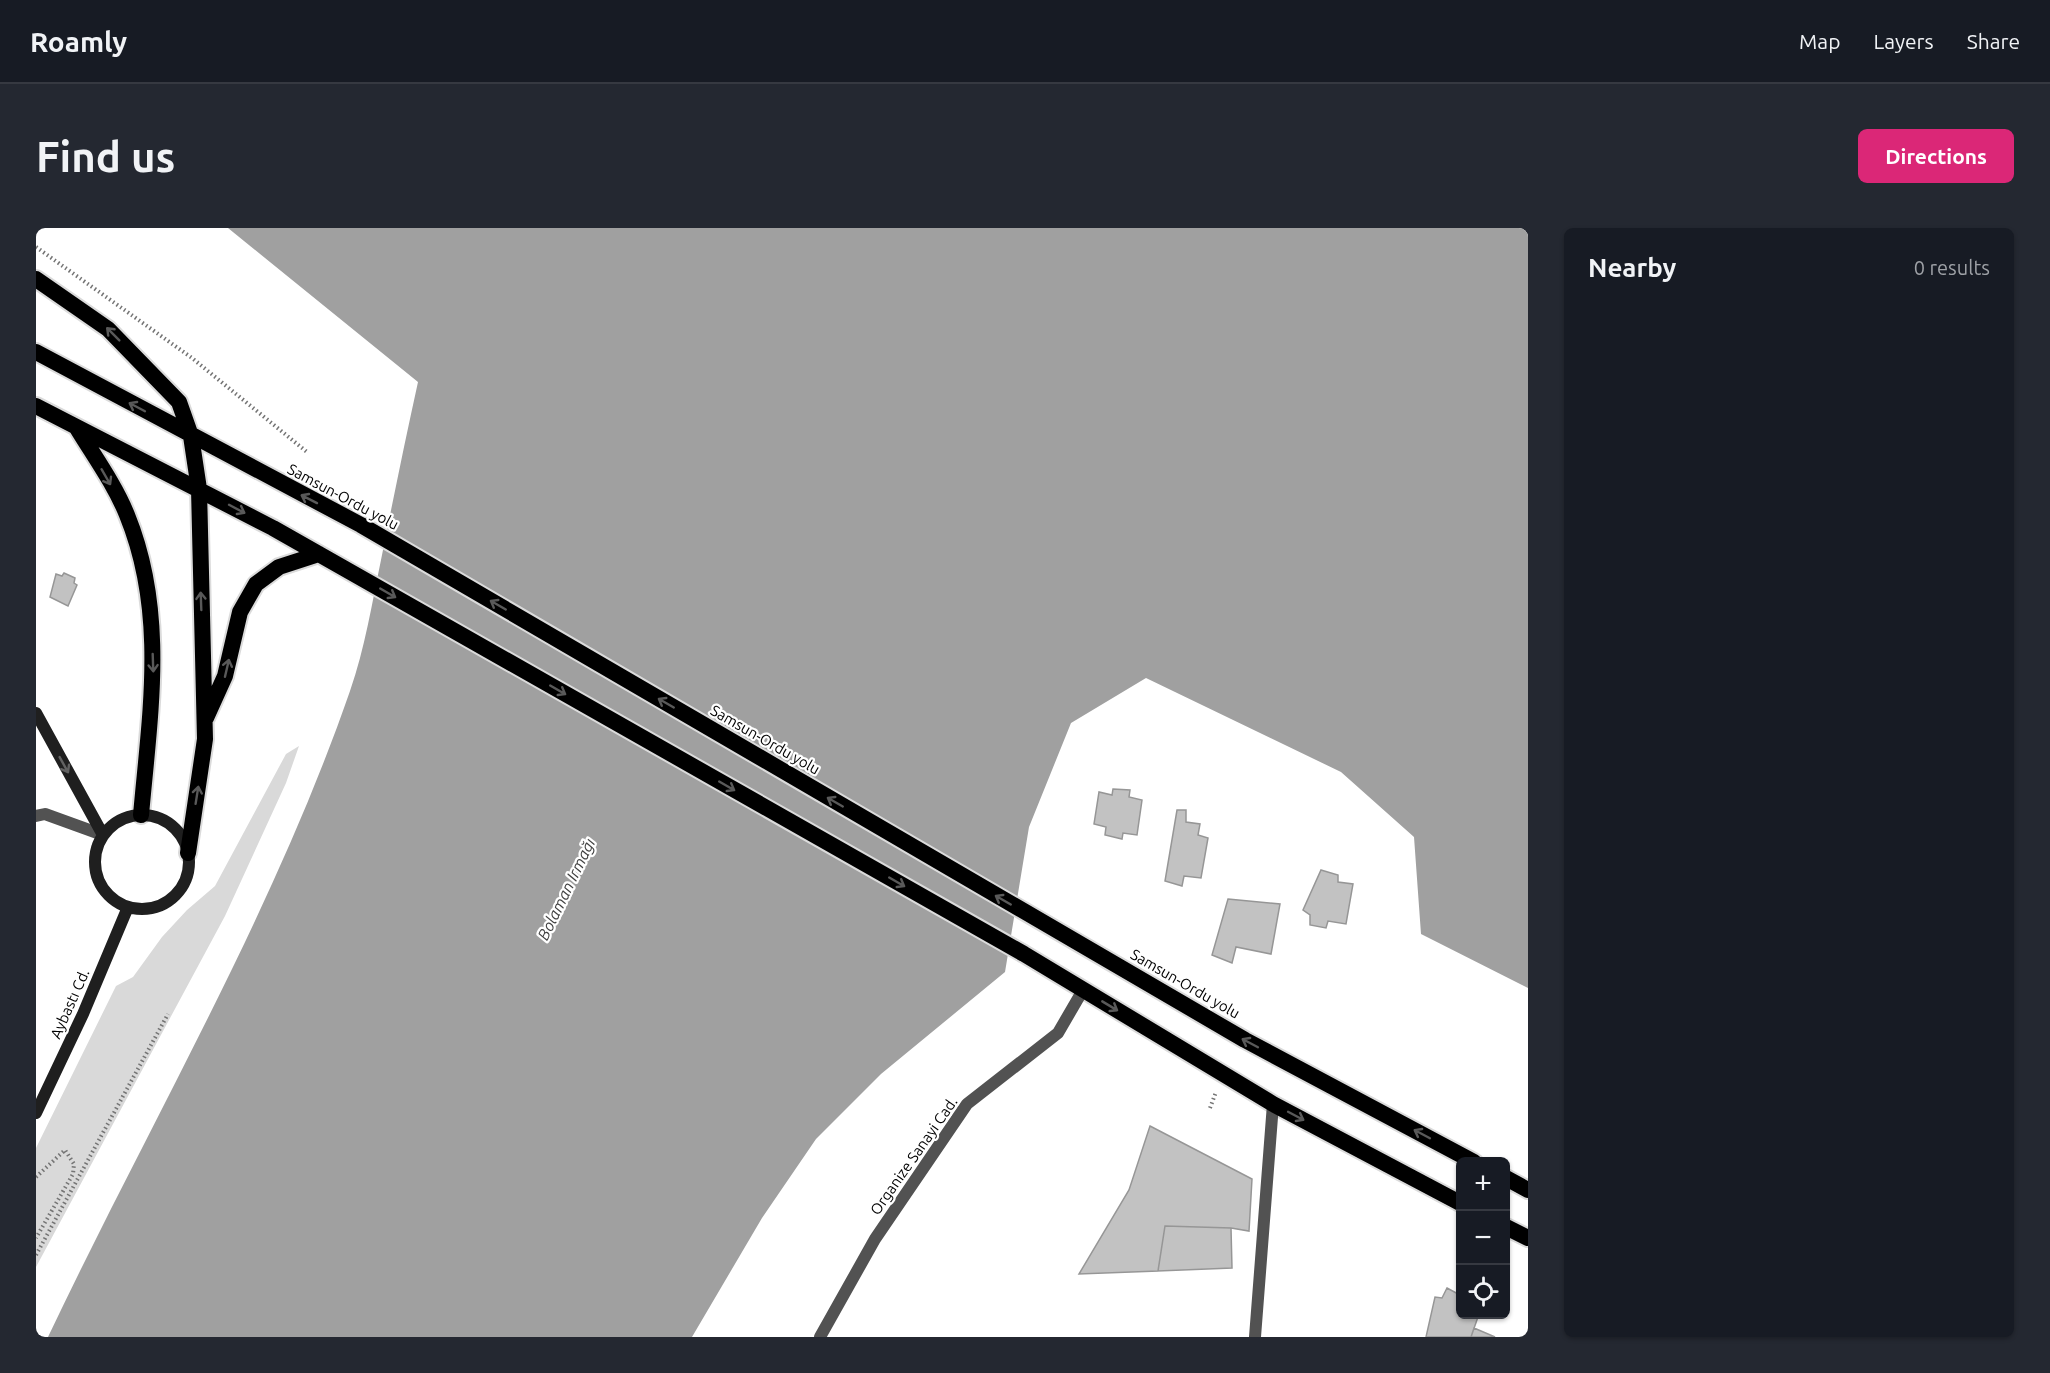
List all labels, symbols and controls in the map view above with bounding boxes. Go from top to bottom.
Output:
text: Roamly [30,26,127,57]
text: Map [1799,29,1840,53]
text: Layers [1873,29,1934,53]
text: Share [1967,29,2020,53]
button: Directions [1858,129,2014,183]
text: Find us [36,133,175,180]
text: Nearby [1588,253,1676,282]
text: 0 results [1914,256,1990,279]
one-way arrow [106,327,121,342]
one-way arrow [129,401,146,413]
street label: Samsun-Ordu yolu [285,460,402,533]
one-way arrow [101,468,112,486]
one-way arrow [300,492,318,504]
one-way arrow [228,504,246,516]
one-way arrow [379,588,396,600]
one-way arrow [195,591,206,611]
one-way arrow [490,599,507,611]
one-way arrow [147,653,158,673]
one-way arrow [222,658,234,677]
one-way arrow [549,684,566,696]
one-way arrow [658,697,675,709]
street label: Samsun-Ordu yolu [708,701,823,778]
one-way arrow [59,755,70,773]
one-way arrow [718,781,736,792]
one-way arrow [192,785,203,805]
one-way arrow [826,795,843,807]
water label: Bolaman Irmağı [534,835,598,943]
one-way arrow [888,877,905,889]
one-way arrow [995,894,1012,906]
street label: Samsun-Ordu yolu [1128,945,1243,1022]
street label: Aybastı Cd. [47,966,92,1041]
one-way arrow [1101,1000,1118,1012]
one-way arrow [1242,1037,1259,1049]
street label: Organize Sanayi Cad. [867,1094,961,1218]
one-way arrow [1286,1111,1304,1122]
one-way arrow [1414,1128,1431,1140]
map controls [1456,1157,1510,1319]
button: + [1456,1157,1510,1211]
button: − [1456,1211,1510,1265]
button: locate [1456,1265,1510,1319]

